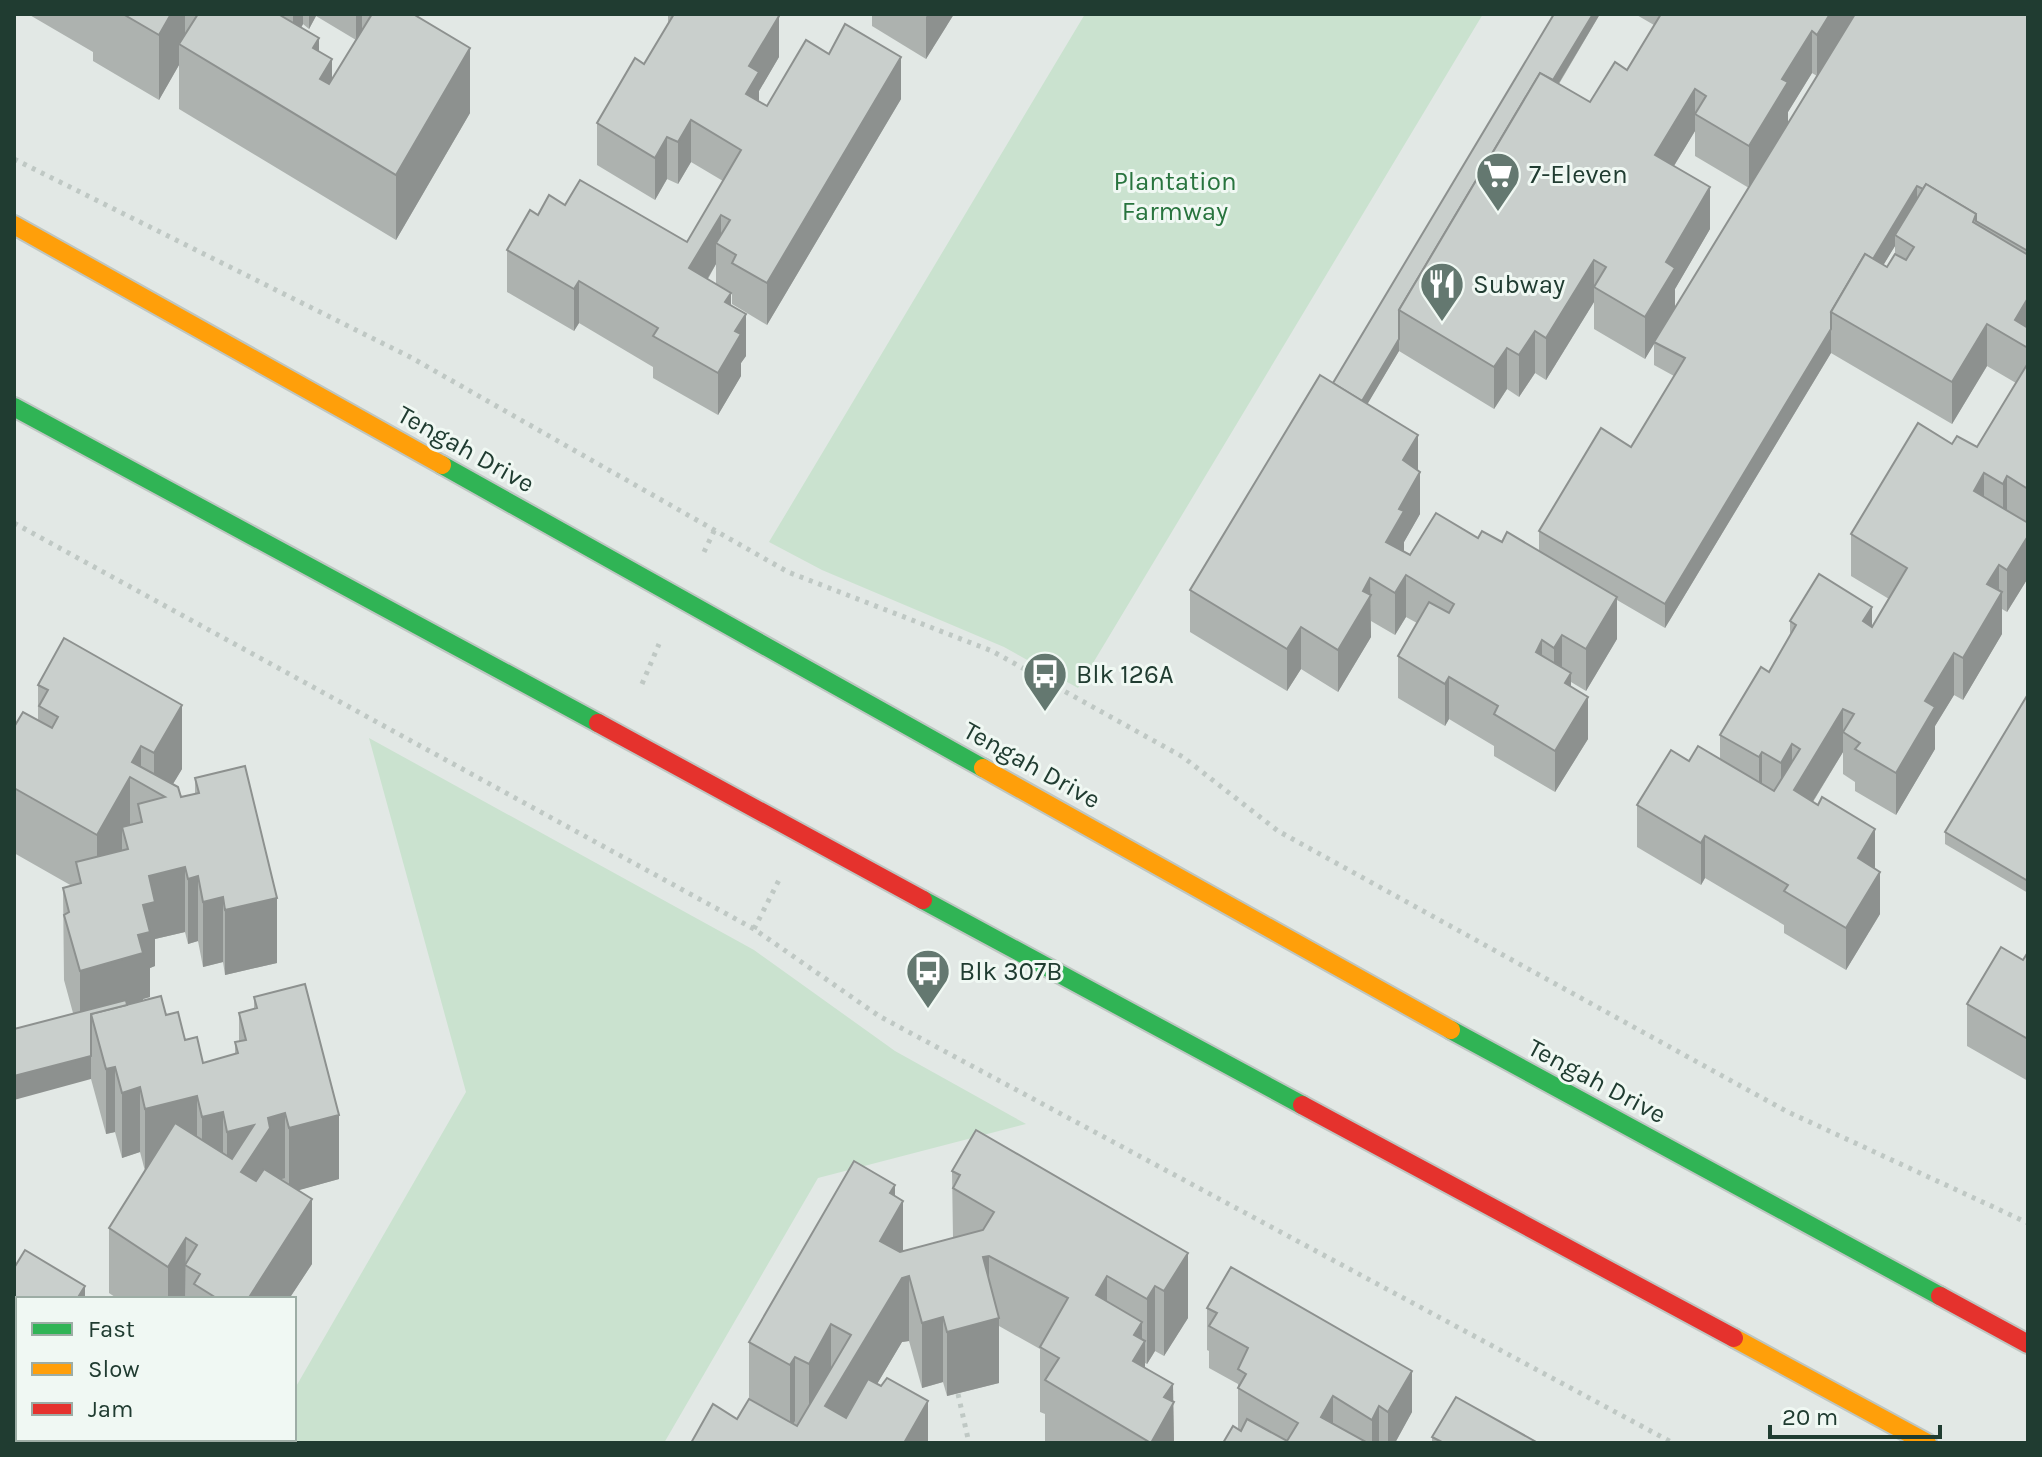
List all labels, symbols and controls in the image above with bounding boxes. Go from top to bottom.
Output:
supermarket icon: 7-Eleven [1474,150,1522,213]
place label: 7-Eleven [1529,159,1628,190]
park label: Plantation Farmway [1113,166,1237,227]
restaurant icon: Subway [1418,260,1466,323]
place label: Subway [1473,269,1565,300]
street label: Tengah Drive [392,399,540,499]
bus stop icon: Blk 126A [1021,650,1069,713]
place label: Blk 126A [1076,659,1174,690]
street label: Tengah Drive [958,715,1106,815]
bus stop icon: Blk 307B [904,947,952,1010]
place label: Blk 307B [959,956,1062,987]
street label: Tengah Drive [1523,1032,1671,1130]
legend [16,1297,296,1441]
text: Fast [88,1315,135,1343]
text: Slow [88,1355,140,1383]
scale bar [1770,1389,1940,1439]
text: Jam [88,1395,133,1423]
text: 20 m [1782,1403,1838,1431]

